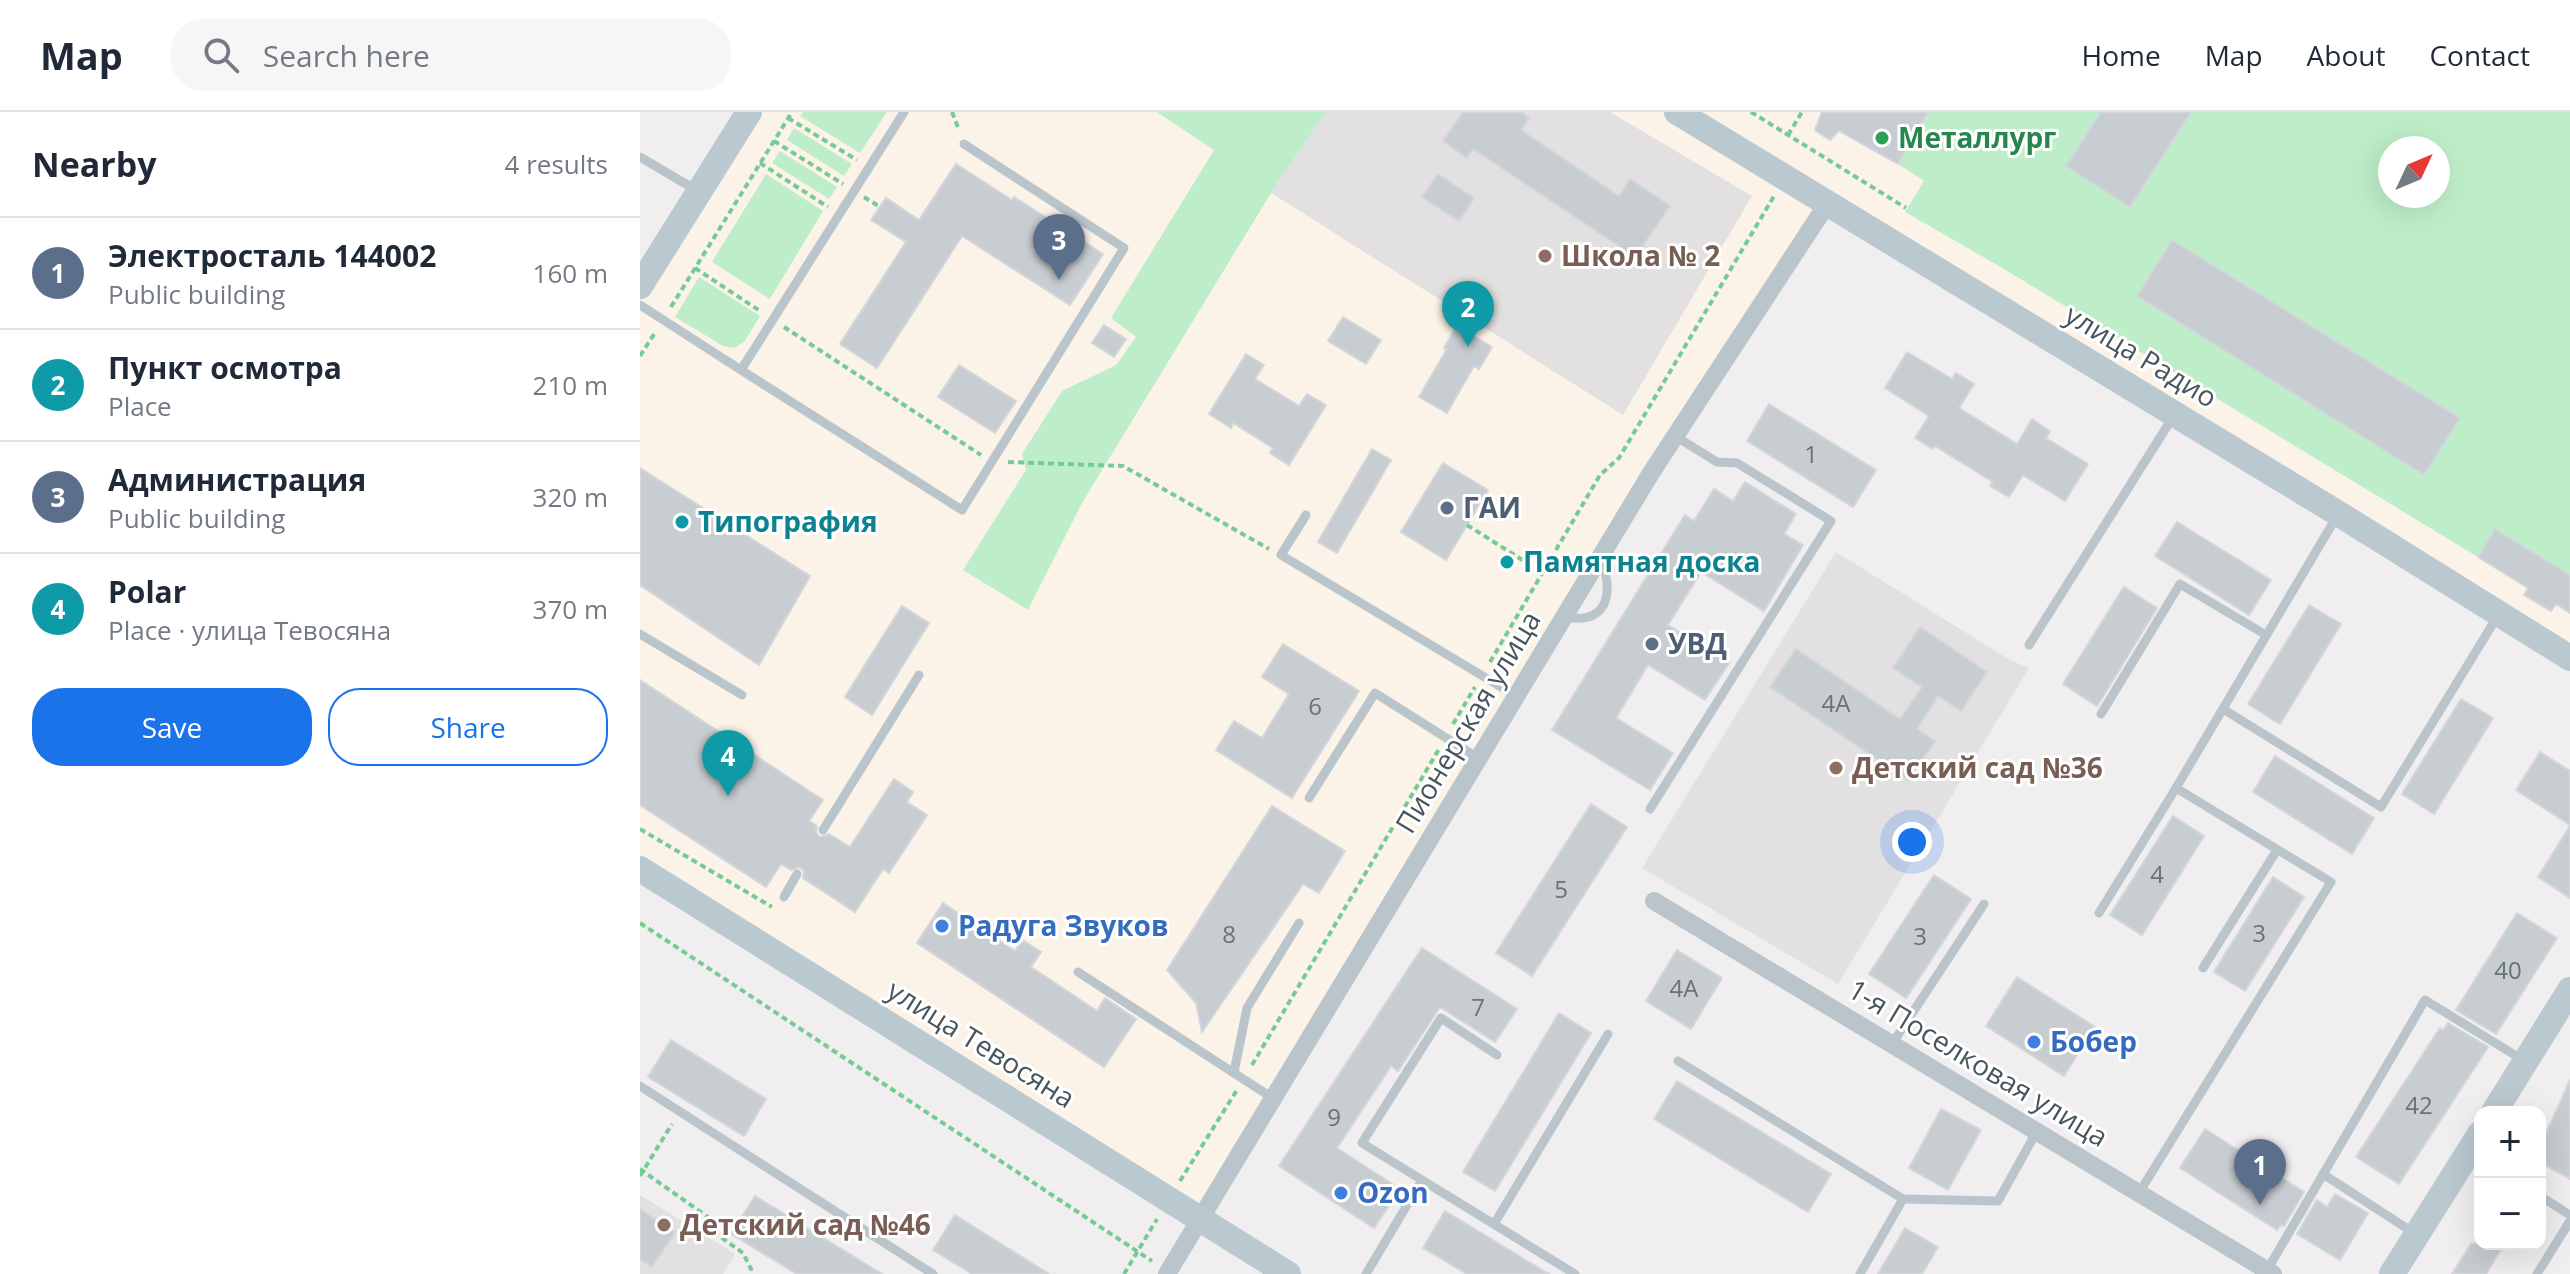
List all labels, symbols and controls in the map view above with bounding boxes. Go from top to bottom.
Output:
search box [171,19,731,91]
text: Map [40,29,123,81]
icon: search [199,33,243,77]
text: Search here [263,35,430,76]
text: Home [2082,36,2161,74]
text: Map [2205,36,2263,74]
text: About [2307,36,2385,74]
text: Contact [2429,36,2530,74]
place label: Металлург [1898,118,2057,156]
marker: Металлург [1873,129,1891,147]
north arrow [2378,136,2450,208]
text: Nearby [32,141,157,187]
text: 4 results [505,146,608,182]
pin: 3 [1033,214,1085,280]
text: Электросталь 144002 [108,235,436,276]
place label: Школа № 2 [1561,236,1720,274]
marker: Школа № 2 [1536,247,1554,265]
text: 1 [51,255,65,291]
text: 160 m [533,255,608,291]
text: Public building [108,276,285,312]
pin: 2 [1442,281,1494,347]
street label: улица Радио [2058,295,2225,416]
text: Пункт осмотра [108,347,342,388]
text: 2 [51,367,65,403]
text: 210 m [533,367,608,403]
text: Place [108,388,172,424]
house number: 1 [1804,437,1818,470]
text: Администрация [108,459,366,500]
text: 3 [51,479,65,515]
text: 320 m [533,479,608,515]
place label: ГАИ [1463,488,1521,526]
marker: ГАИ [1438,499,1456,517]
text: Public building [108,500,285,536]
place label: Типография [698,502,878,540]
marker: Типография [673,513,691,531]
place label: Памятная доска [1523,542,1760,580]
marker: Памятная доска [1498,553,1516,571]
text: Polar [108,571,186,612]
text: 4 [51,591,65,627]
text: 370 m [533,591,608,627]
street label: Пионерская улица [1386,603,1549,840]
text: Place · улица Тевосяна [108,612,391,648]
place label: УВД [1668,624,1727,662]
marker: УВД [1643,635,1661,653]
house number: 4А [1822,686,1851,719]
button: Save [32,688,312,766]
button: Share [328,688,608,766]
house number: 6 [1308,689,1322,722]
pin: 4 [702,730,754,796]
place label: Детский сад №36 [1852,748,2103,786]
marker: Детский сад №36 [1827,759,1845,777]
your location [1892,822,1932,862]
house number: 4 [2150,857,2164,890]
house number: 5 [1554,872,1568,905]
place label: Радуга Звуков [958,906,1169,944]
house number: 3 [2252,916,2266,949]
marker: Радуга Звуков [933,917,951,935]
house number: 8 [1222,917,1236,950]
house number: 3 [1913,919,1927,952]
house number: 40 [2494,953,2522,986]
street label: 1-я Поселковая улица [1842,969,2116,1155]
street label: улица Тевосяна [881,970,1083,1116]
house number: 4А [1670,971,1699,1004]
house number: 7 [1471,990,1485,1023]
place label: Бобер [2050,1022,2137,1060]
marker: Бобер [2025,1033,2043,1051]
house number: 42 [2405,1088,2433,1121]
house number: 9 [1327,1100,1341,1133]
map controls [2474,1106,2546,1250]
button: + [2474,1106,2546,1178]
pin: 1 [2234,1139,2286,1205]
place label: Ozon [1357,1173,1429,1211]
button: − [2474,1178,2546,1250]
marker: Ozon [1332,1184,1350,1202]
place label: Детский сад №46 [680,1205,931,1243]
marker: Детский сад №46 [655,1216,673,1234]

